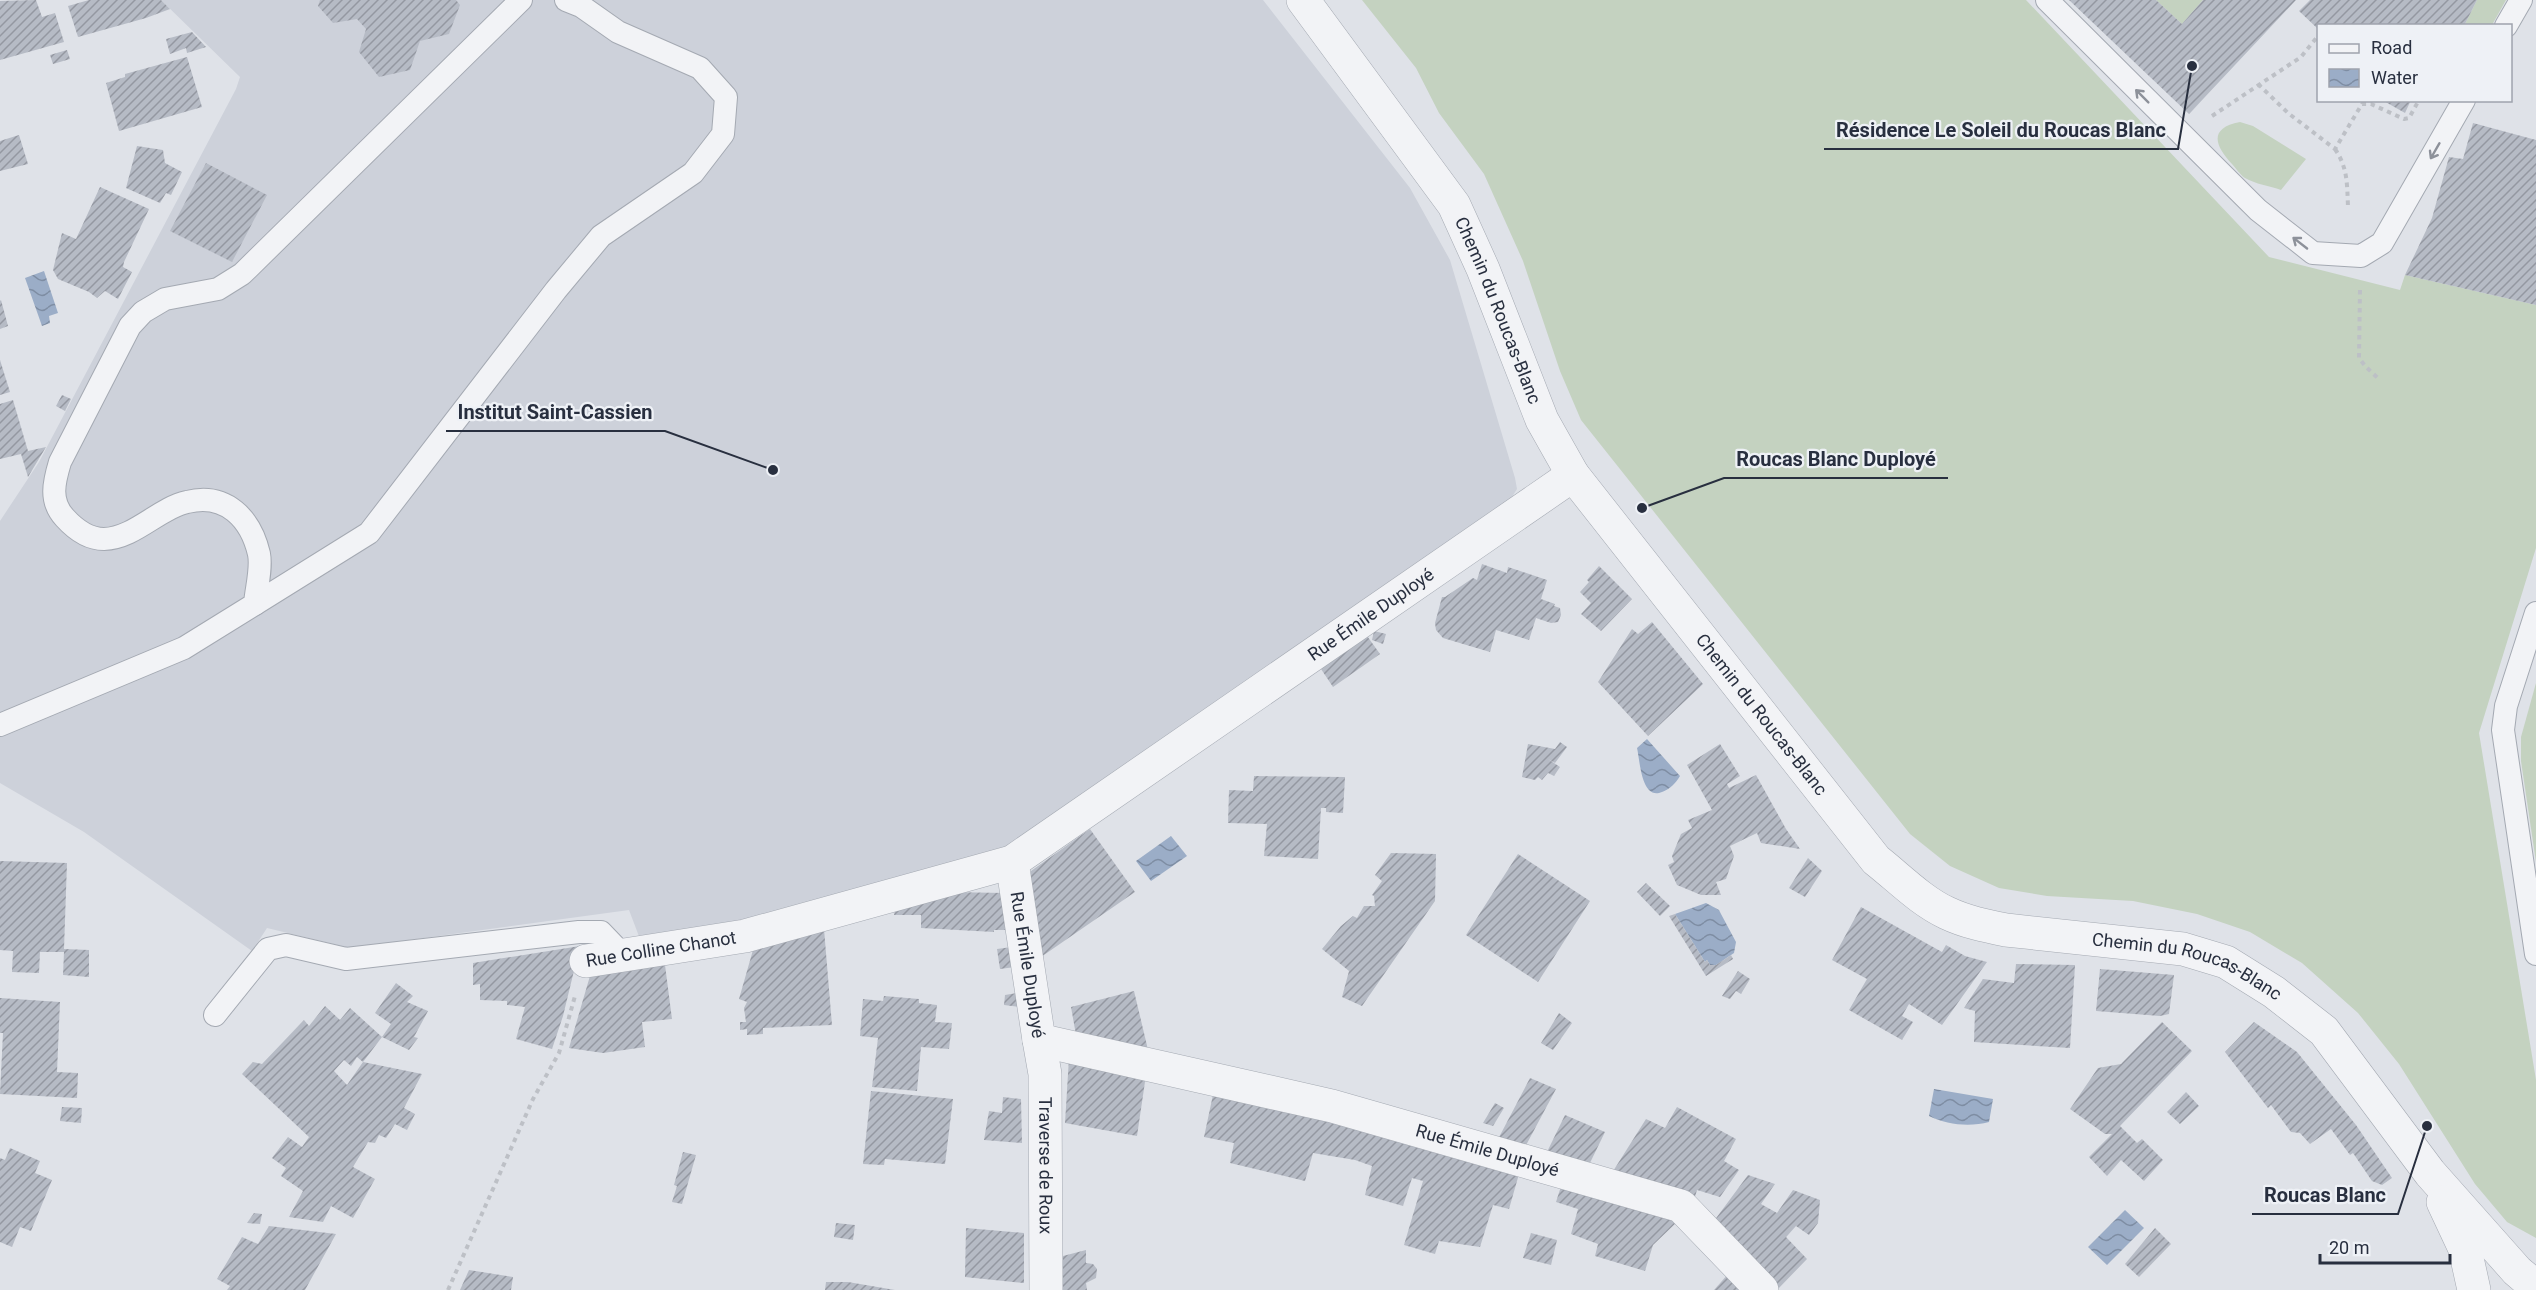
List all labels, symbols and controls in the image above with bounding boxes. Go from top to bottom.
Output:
legend [2317,24,2512,102]
text: Road [2371,37,2412,58]
text: Water [2371,67,2418,88]
one-way arrow [2135,88,2150,103]
callout: Résidence Le Soleil du Roucas Blanc [1824,111,2178,149]
text: Résidence Le Soleil du Roucas Blanc [1836,118,2166,142]
one-way arrow [2428,142,2440,159]
street label: Chemin du Roucas-Blanc [1451,214,1546,407]
one-way arrow [2292,236,2308,249]
callout: Institut Saint-Cassien [446,393,665,431]
text: Institut Saint-Cassien [458,400,652,424]
callout: Roucas Blanc Duployé [1724,440,1948,478]
text: Roucas Blanc Duployé [1736,447,1936,471]
street label: Rue Émile Duployé [1304,563,1438,665]
street label: Chemin du Roucas-Blanc [1692,629,1832,799]
street label: Rue Émile Duployé [1007,890,1050,1040]
street label: Rue Colline Chanot [584,927,738,971]
street label: Chemin du Roucas-Blanc [2091,928,2286,1004]
street label: Traverse de Roux [1035,1097,1057,1234]
street label: Rue Émile Duployé [1413,1120,1562,1181]
callout: Roucas Blanc [2252,1176,2398,1214]
text: Roucas Blanc [2264,1183,2386,1207]
scale bar [2320,1227,2450,1265]
text: 20 m [2329,1237,2369,1258]

